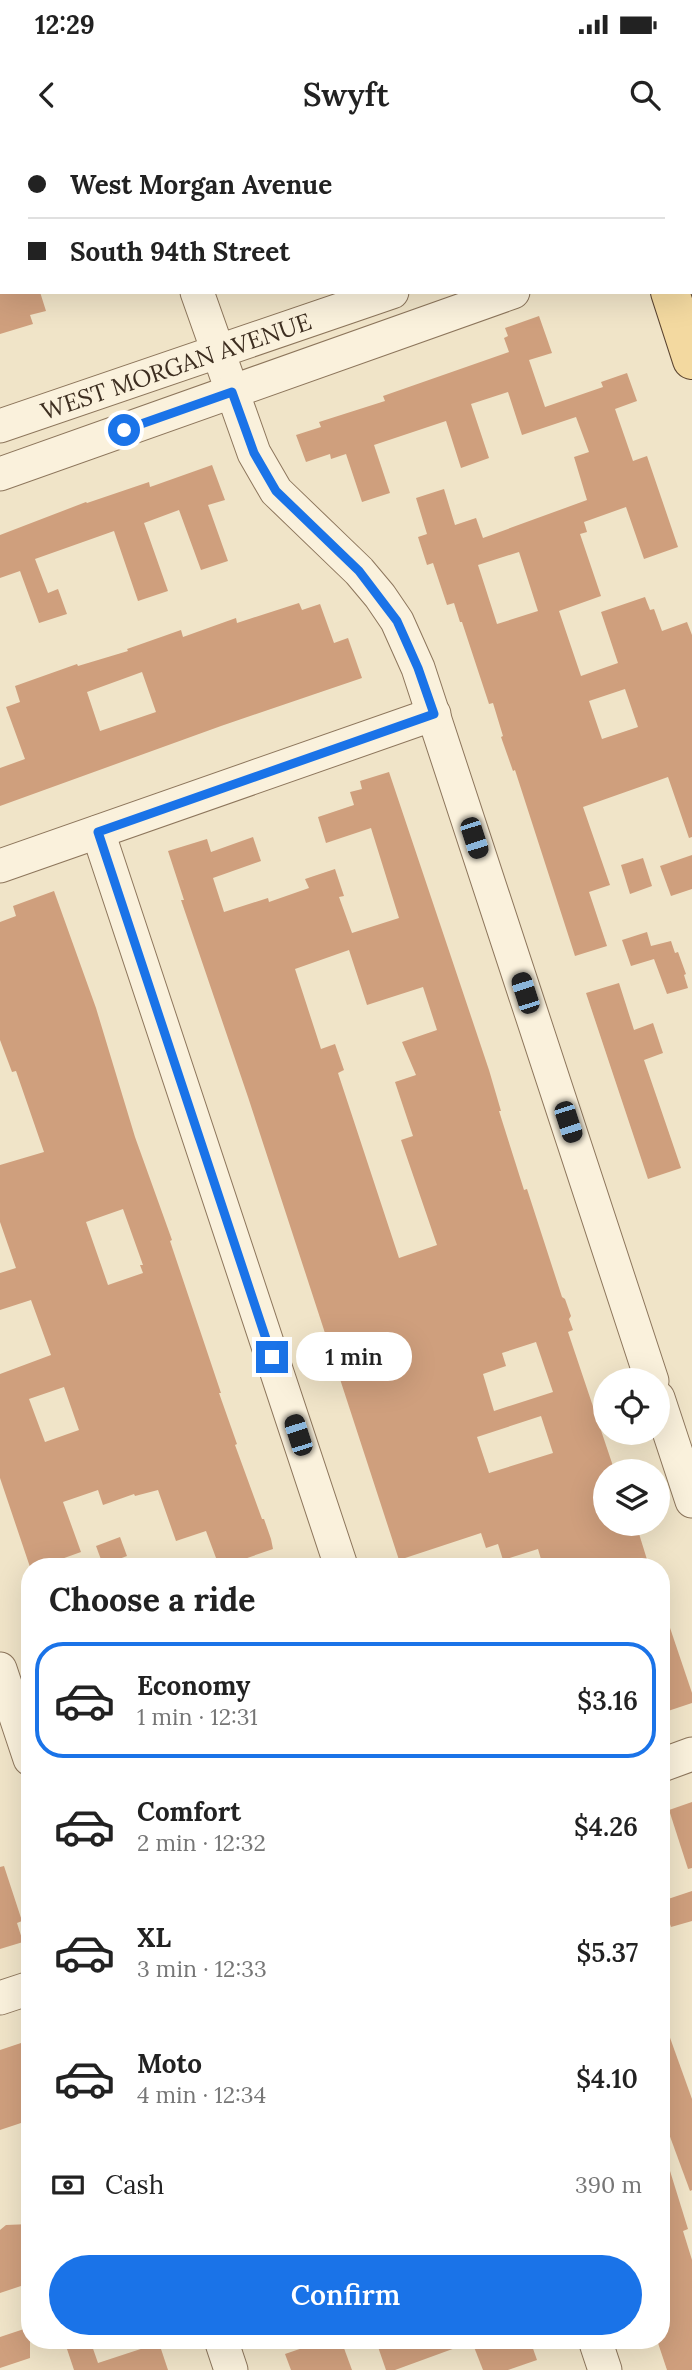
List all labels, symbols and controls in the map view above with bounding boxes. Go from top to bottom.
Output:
text: 12:29 [35,8,95,41]
text: Swyft [303,74,389,115]
icon: back [28,76,66,114]
icon: search [626,76,664,114]
text: West Morgan Avenue [70,168,332,201]
text: South 94th Street [70,235,290,268]
street label: WEST MORGAN AVENUE [37,305,315,426]
route start [108,414,140,446]
car [458,815,491,861]
car [509,970,542,1016]
car [552,1099,585,1145]
callout: 1 min [296,1332,412,1382]
route end [256,1341,288,1373]
text: 1 min [325,1342,383,1371]
map controls [593,1368,670,1536]
button: locate [593,1368,670,1445]
car [282,1412,315,1458]
button: layers [593,1459,670,1536]
text: Choose a ride [49,1579,256,1620]
icon: car [53,1669,116,1732]
text: Economy [137,1669,250,1702]
text: $3.16 [577,1684,638,1717]
text: 1 min · 12:31 [137,1702,258,1731]
icon: car [53,1795,116,1858]
text: Comfort [137,1795,241,1828]
text: $4.26 [574,1810,638,1843]
text: 2 min · 12:32 [137,1828,266,1857]
icon: car [53,1921,116,1984]
text: XL [137,1921,171,1954]
text: $5.37 [577,1936,638,1969]
text: 3 min · 12:33 [137,1954,267,1983]
icon: car [53,2047,116,2110]
text: Moto [137,2047,202,2080]
text: $4.10 [576,2062,638,2095]
text: 4 min · 12:34 [137,2080,266,2109]
icon: cash [49,2166,87,2204]
text: Cash [105,2168,164,2201]
text: 390 m [575,2170,642,2199]
button: Confirm [49,2255,642,2335]

